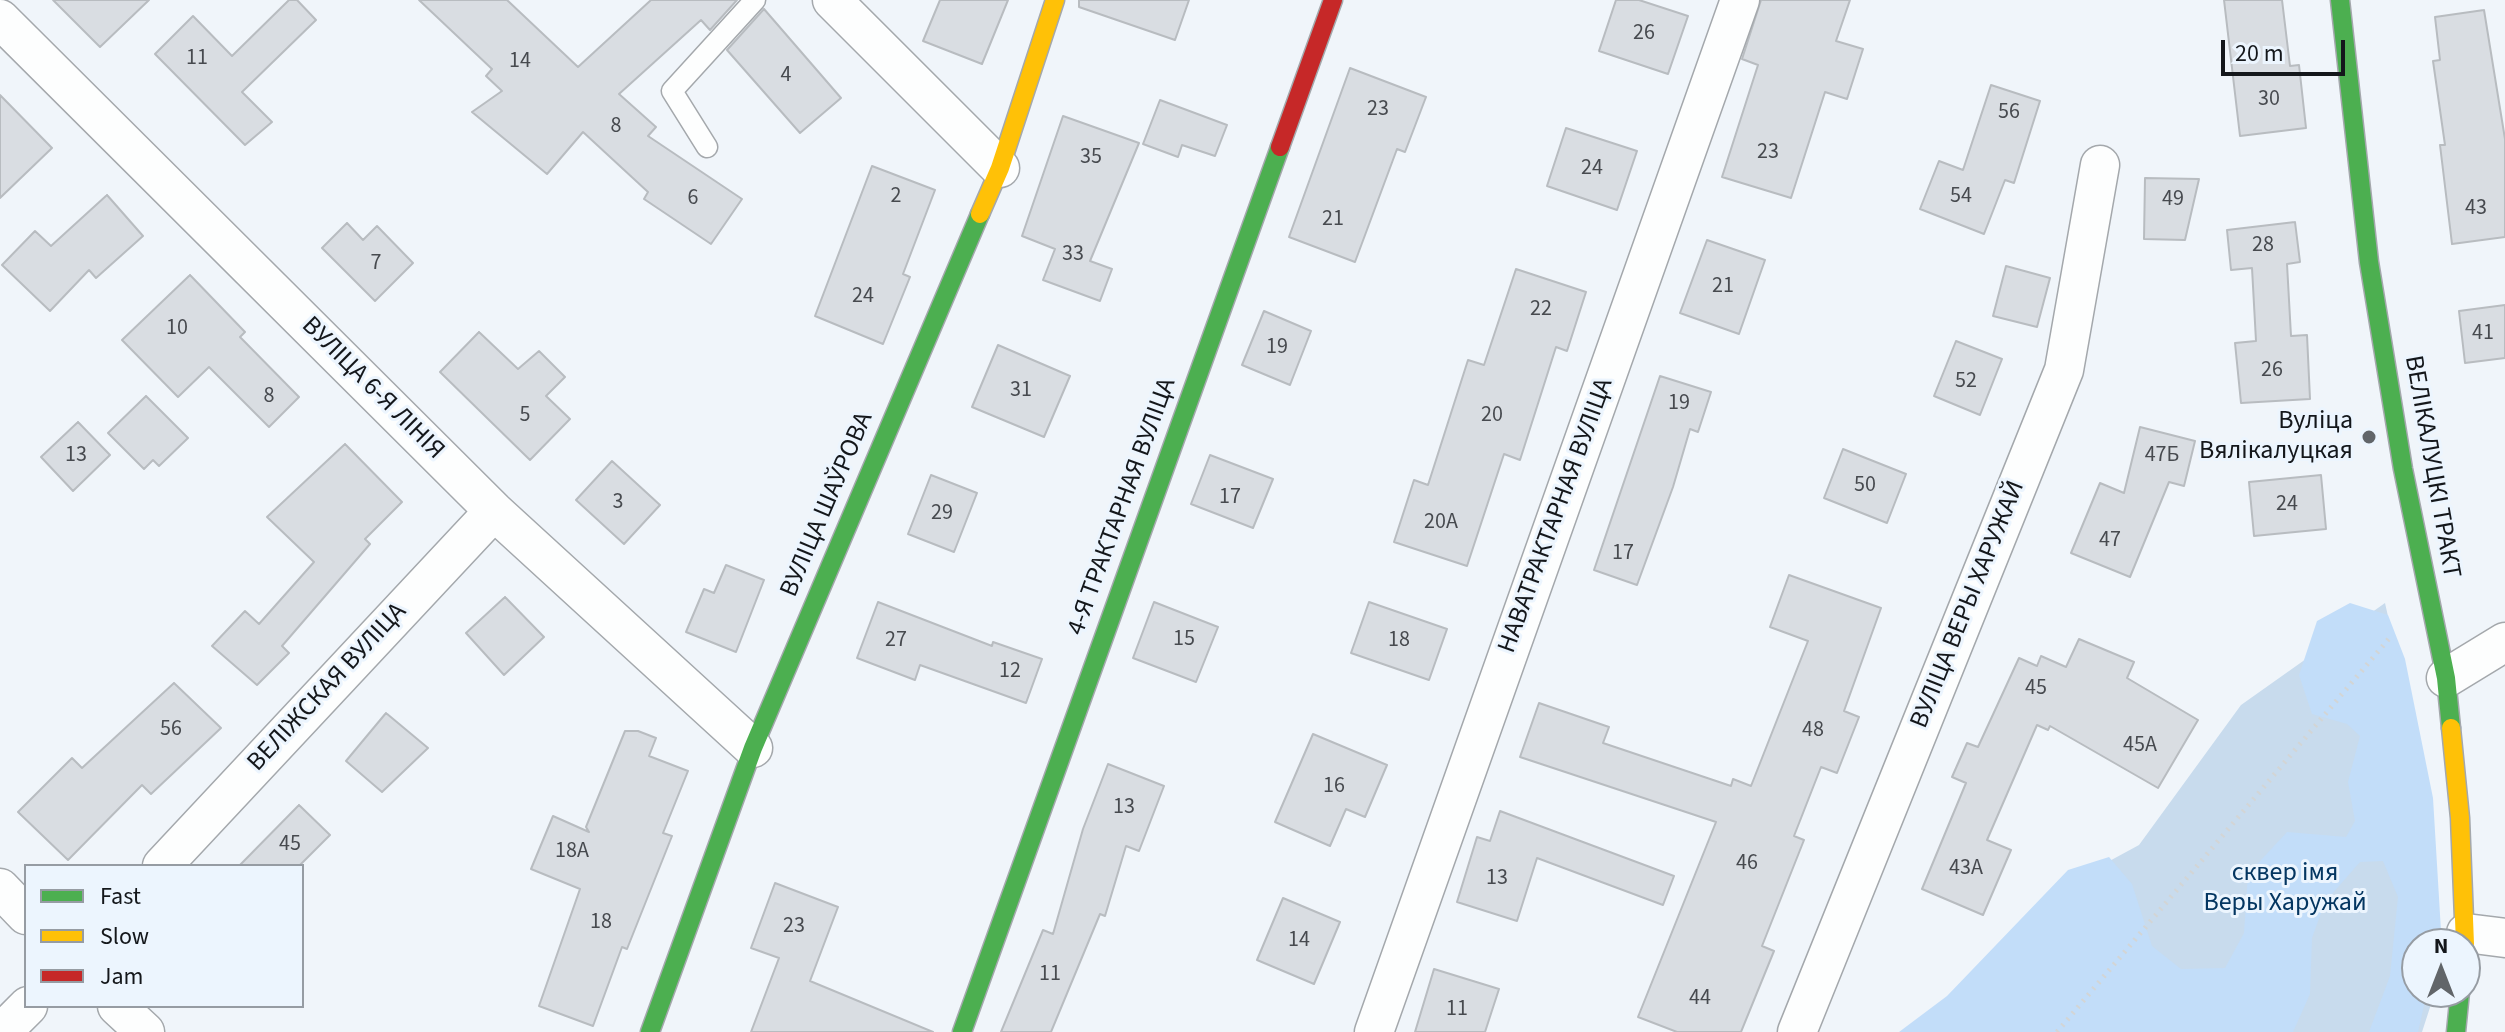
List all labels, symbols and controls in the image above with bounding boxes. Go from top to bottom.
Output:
house number: 26 [1633,21,1655,47]
scale bar [2225,24,2349,74]
text: 20 m [2235,36,2284,71]
house number: 11 [186,46,208,72]
house number: 14 [509,49,531,75]
house number: 4 [781,63,791,89]
house number: 30 [2258,87,2280,113]
house number: 23 [1367,97,1389,123]
house number: 56 [1998,100,2020,126]
house number: 8 [611,114,621,140]
house number: 23 [1757,140,1779,166]
house number: 35 [1080,145,1102,171]
house number: 24 [1581,156,1603,182]
house number: 2 [891,184,901,210]
house number: 54 [1950,184,1972,210]
house number: 6 [688,186,698,212]
house number: 49 [2162,187,2184,213]
house number: 43 [2465,196,2487,222]
house number: 21 [1322,207,1344,233]
house number: 28 [2252,233,2274,259]
house number: 33 [1062,242,1084,268]
house number: 7 [371,251,381,277]
house number: 21 [1712,274,1734,300]
house number: 24 [852,284,874,310]
house number: 22 [1530,297,1552,323]
street label: ВУЛІЦА 6-Я ЛІНІЯ [294,311,450,467]
house number: 10 [166,316,188,342]
house number: 41 [2472,321,2494,347]
house number: 19 [1266,335,1288,361]
street label: ВЕЛІКАЛУЦКІ ТРАКТ [2396,353,2466,581]
house number: 26 [2261,358,2283,384]
house number: 52 [1955,369,1977,395]
street label: 4-Я ТРАКТАРНАЯ ВУЛІЦА [1062,374,1184,640]
street label: НАВАТРАКТАРНАЯ ВУЛІЦА [1493,374,1621,658]
house number: 31 [1010,378,1032,404]
house number: 8 [264,384,274,410]
house number: 19 [1668,391,1690,417]
house number: 5 [520,403,530,429]
house number: 20 [1481,403,1503,429]
place label: Вуліца Вялікалуцкая [2199,406,2353,468]
street label: ВУЛІЦА ШАЎРОВА [775,408,881,602]
marker: Вуліца Вялікалуцкая [2360,428,2378,446]
house number: 13 [65,443,87,469]
house number: 47Б [2145,443,2179,469]
house number: 50 [1854,473,1876,499]
street label: ВУЛІЦА ВЕРЫ ХАРУЖАЙ [1905,477,2033,733]
house number: 17 [1219,485,1241,511]
house number: 3 [613,490,623,516]
house number: 24 [2276,492,2298,518]
house number: 29 [931,501,953,527]
house number: 20А [1424,510,1458,536]
house number: 47 [2099,528,2121,554]
house number: 17 [1612,541,1634,567]
street label: ВЕЛІЖСКАЯ ВУЛІЦА [242,597,414,779]
house number: 15 [1173,627,1195,653]
house number: 27 [885,628,907,654]
house number: 18 [1388,628,1410,654]
house number: 12 [999,659,1021,685]
house number: 45 [2025,676,2047,702]
house number: 56 [160,717,182,743]
house number: 48 [1802,718,1824,744]
house number: 45А [2123,733,2157,759]
house number: 16 [1323,774,1345,800]
house number: 13 [1113,795,1135,821]
house number: 45 [279,832,301,858]
house number: 18А [555,839,589,865]
house number: 46 [1736,851,1758,877]
house number: 43А [1949,856,1983,882]
park label: сквер імя Веры Харужай [2203,858,2367,920]
legend [24,864,304,1008]
house number: 13 [1486,866,1508,892]
text: Fast [100,879,141,914]
house number: 18 [590,910,612,936]
house number: 23 [783,914,805,940]
text: Slow [100,919,149,954]
house number: 14 [1288,928,1310,954]
north arrow [2401,928,2481,1008]
text: N [2434,930,2448,962]
text: Jam [100,959,144,994]
house number: 11 [1039,962,1061,988]
house number: 44 [1689,986,1711,1012]
house number: 11 [1446,997,1468,1023]

